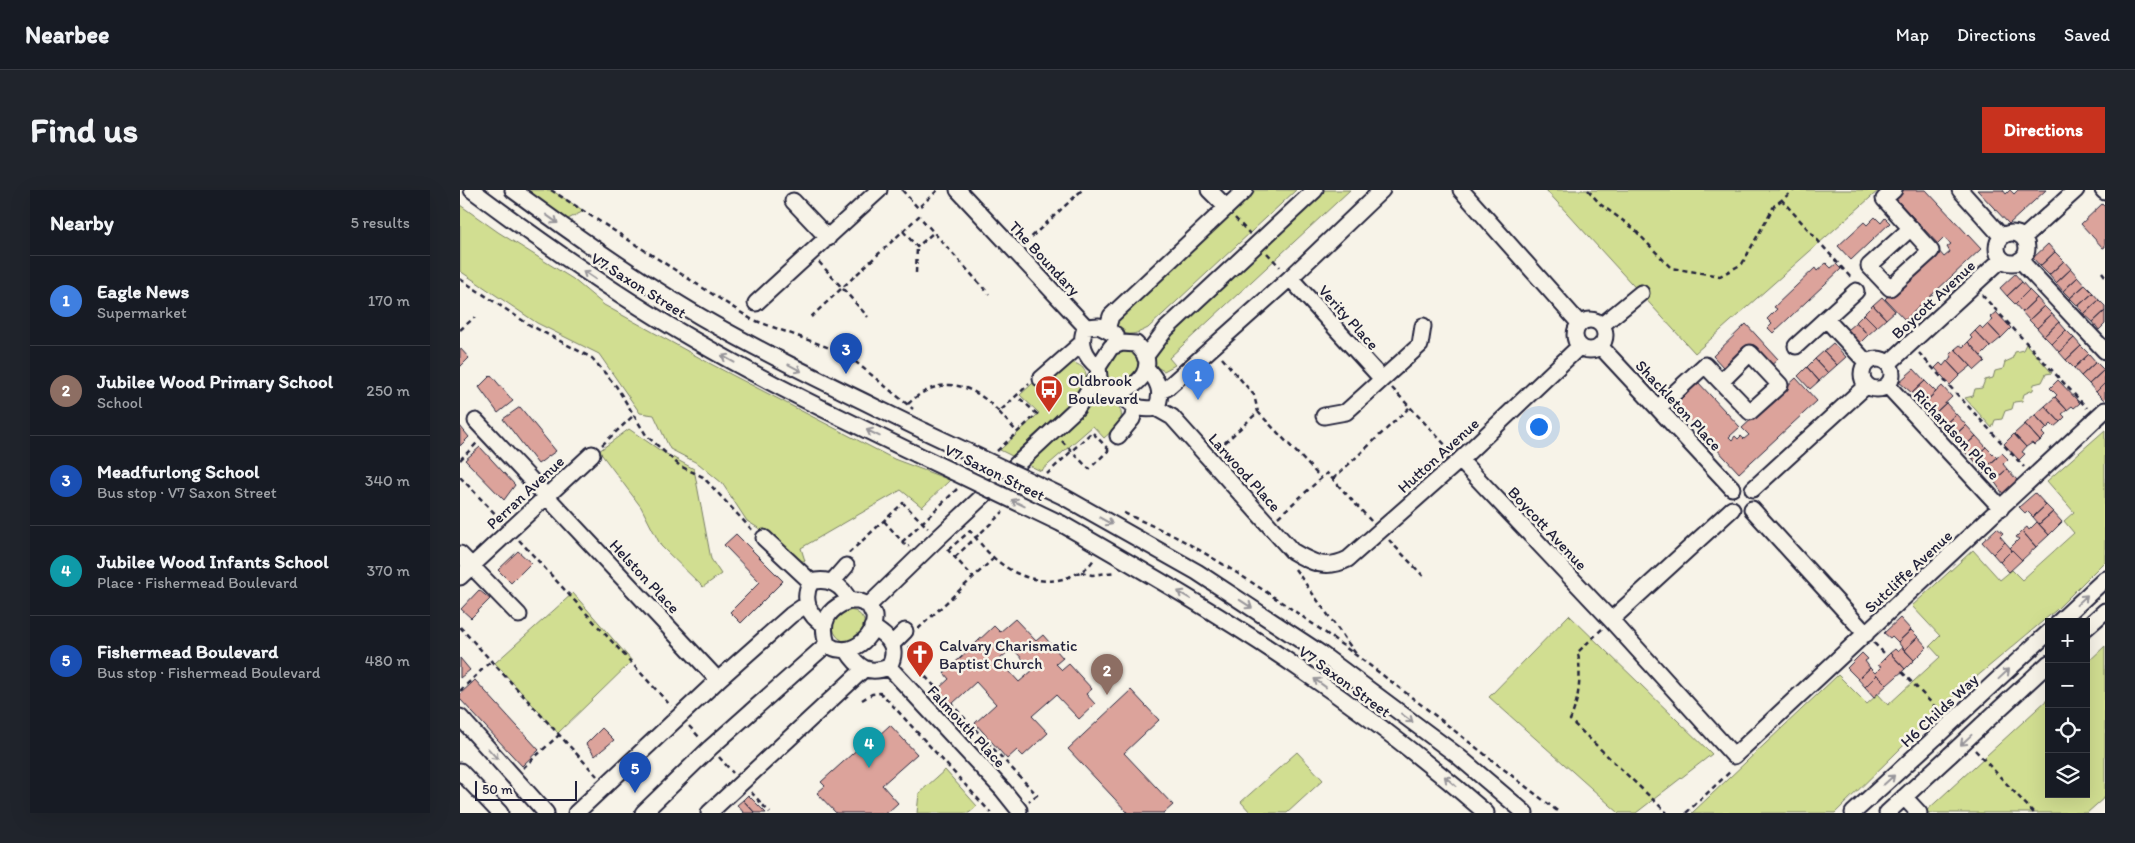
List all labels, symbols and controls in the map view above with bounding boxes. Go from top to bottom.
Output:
text: Nearbee [25,20,109,49]
text: Map [1896,24,1929,46]
text: Directions [1957,24,2036,46]
text: Saved [2064,24,2110,46]
button: Directions [1982,107,2105,153]
text: Find us [30,109,138,151]
text: Nearby [50,210,114,235]
text: 5 results [350,213,410,232]
one-way arrow [545,214,559,224]
street label: The Boundary [1005,217,1084,300]
street label: V7 Saxon Street [587,248,690,322]
street label: Boycott Avenue [1888,256,1979,343]
one-way arrow [582,270,596,280]
text: Eagle News [97,280,189,303]
street label: Verity Place [1315,281,1383,354]
text: 1 [62,291,70,310]
text: 170 m [368,291,410,310]
text: Supermarket [97,303,187,322]
pin: 3 [830,333,862,374]
one-way arrow [721,354,736,363]
street label: Shackleton Place [1632,356,1726,455]
pin: 1 [1182,359,1214,400]
one-way arrow [787,363,801,373]
text: Jubilee Wood Primary School [97,370,333,393]
place label: Oldbrook Boulevard [1068,371,1139,408]
bus stop icon: Oldbrook Boulevard [1034,374,1064,413]
text: 2 [62,381,70,400]
text: 250 m [366,381,410,400]
street label: Richardson Place [1910,385,2004,484]
text: School [97,393,143,412]
street label: Hutton Avenue [1394,414,1483,497]
your location [1526,414,1552,440]
one-way arrow [865,428,880,438]
street label: Larwood Place [1204,429,1285,516]
street label: V7 Saxon Street [942,440,1048,505]
street label: Perran Avenue [483,452,568,533]
text: Meadfurlong School [97,460,259,483]
text: 3 [62,471,70,490]
text: 340 m [365,471,410,490]
text: Bus stop · V7 Saxon Street [97,483,277,502]
street label: Boycott Avenue [1504,483,1591,574]
one-way arrow [1011,497,1026,507]
one-way arrow [1099,516,1114,526]
street label: Sutcliffe Avenue [1861,526,1956,617]
street label: Helston Place [606,535,684,617]
text: Jubilee Wood Infants School [97,550,329,573]
text: 4 [61,561,71,580]
text: 370 m [366,561,410,580]
text: Place · Fishermead Boulevard [97,573,298,592]
one-way arrow [1177,589,1191,599]
one-way arrow [2076,594,2089,606]
one-way arrow [1239,599,1253,609]
map controls [2045,618,2090,798]
button: + [2045,618,2090,663]
place label: Calvary Charismatic Baptist Church [939,636,1078,673]
church icon: Calvary Charismatic Baptist Church [905,639,935,678]
text: Fishermead Boulevard [97,640,278,663]
street label: V7 Saxon Street [1295,642,1394,721]
text: 5 [62,651,70,670]
text: 480 m [365,651,410,670]
pin: 2 [1091,654,1123,695]
text: Bus stop · Fishermead Boulevard [97,663,320,682]
button: − [2045,663,2090,708]
one-way arrow [1998,668,2010,680]
street label: H6 Childs Way [1897,669,1982,751]
one-way arrow [1313,678,1327,688]
street label: Falmouth Place [924,681,1010,771]
button: locate [2045,708,2090,753]
one-way arrow [1400,713,1414,723]
pin: 4 [853,727,885,768]
one-way arrow [1960,734,1973,746]
one-way arrow [487,747,499,760]
pin: 5 [619,752,651,793]
button: layers [2045,753,2090,798]
one-way arrow [1882,774,1895,786]
one-way arrow [1443,775,1456,787]
scale bar [475,778,578,801]
text: 50 m [482,781,513,798]

